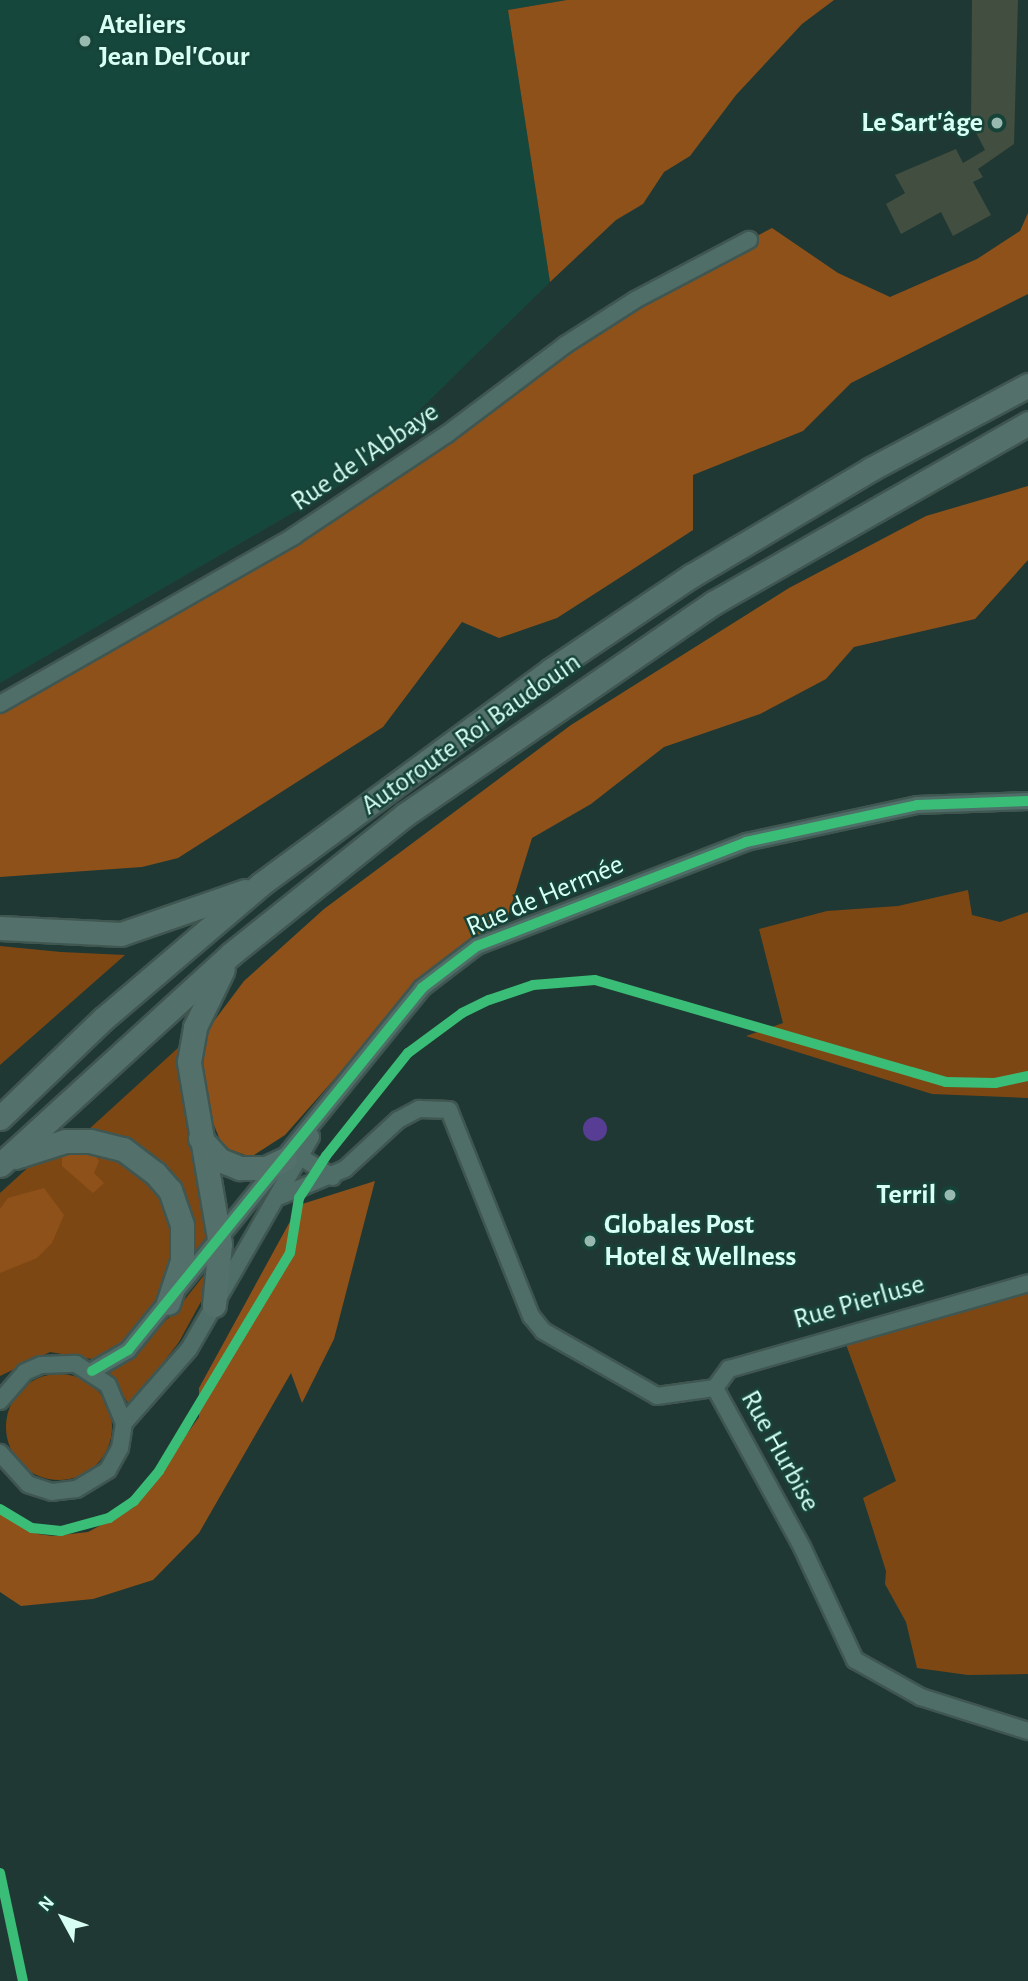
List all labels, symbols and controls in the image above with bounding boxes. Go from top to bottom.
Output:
place label: Ateliers Jean Del'Cour [99,8,249,74]
marker: Ateliers Jean Del'Cour [77,33,93,49]
place label: Le Sart'âge [861,106,983,140]
marker: Le Sart'âge [989,115,1005,131]
street label: Rue de l'Abbaye [285,395,445,519]
street label: Autoroute Roi Baudouin [355,645,587,823]
street label: Rue de Hermée [461,848,629,944]
place label: Terril [876,1178,936,1212]
marker: Terril [942,1187,958,1203]
place label: Globales Post Hotel & Wellness [604,1208,796,1274]
marker: Globales Post Hotel & Wellness [582,1233,598,1249]
street label: Rue Pierluse [790,1267,928,1337]
street label: Rue Hurbise [733,1385,827,1517]
north arrow [28,1883,98,1953]
text: N [35,1893,58,1915]

